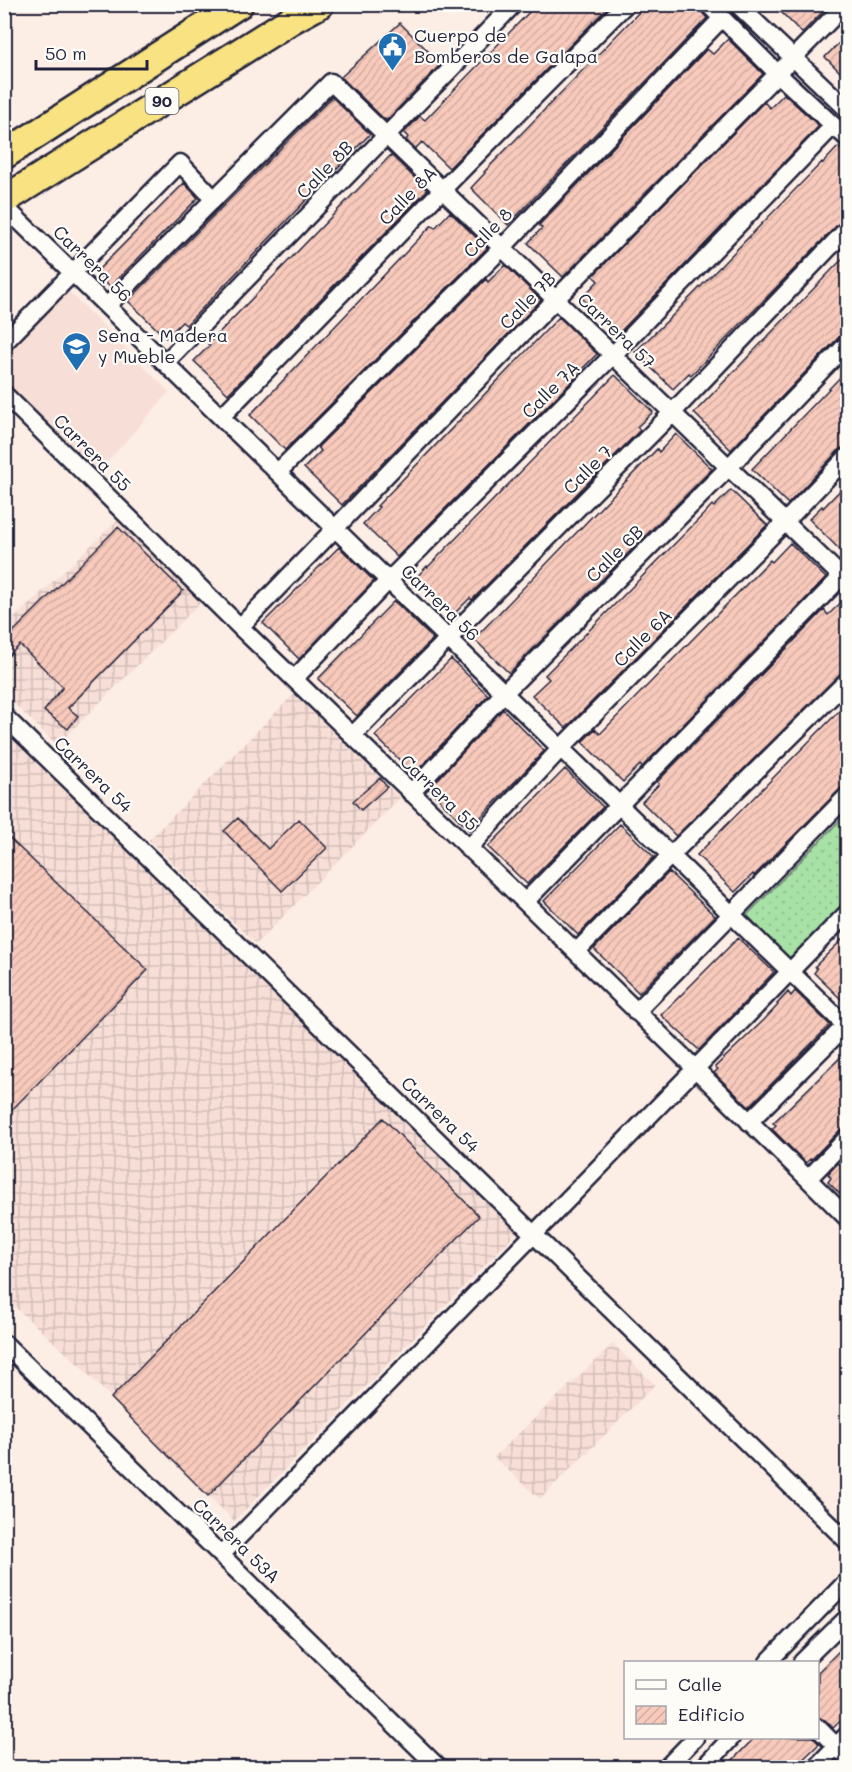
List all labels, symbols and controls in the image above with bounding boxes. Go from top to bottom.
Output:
place label: Cuerpo de Bomberos de Galapa [414,23,598,68]
public building icon: Cuerpo de Bomberos de Galapa [377,30,409,72]
scale bar [36,33,147,71]
text: 50 m [45,41,87,65]
road number: 90 [146,88,178,114]
street label: Calle 8B [291,135,358,204]
street label: Calle 8A [373,161,441,230]
street label: Calle 8 [457,202,517,263]
street label: Carrera 56 [48,220,137,307]
street label: Calle 7B [494,266,561,334]
street label: Carrera 57 [572,287,661,374]
place label: Sena - Madera y Mueble [98,323,228,368]
school or university icon: Sena - Madera y Mueble [61,330,93,372]
street label: Calle 7A [516,355,584,423]
street label: Carrera 55 [49,408,137,496]
street label: Calle 7 [558,440,617,499]
street label: Calle 6B [580,519,648,587]
street label: Carrera 56 [396,559,485,646]
street label: Calle 6A [608,603,677,672]
street label: Carrera 54 [49,731,138,818]
street label: Carrera 55 [395,749,484,836]
street label: Carrera 54 [396,1071,485,1158]
street label: Carrera 53A [188,1492,286,1588]
legend [624,1661,819,1739]
text: Calle [678,1672,722,1696]
text: Edificio [678,1702,745,1726]

